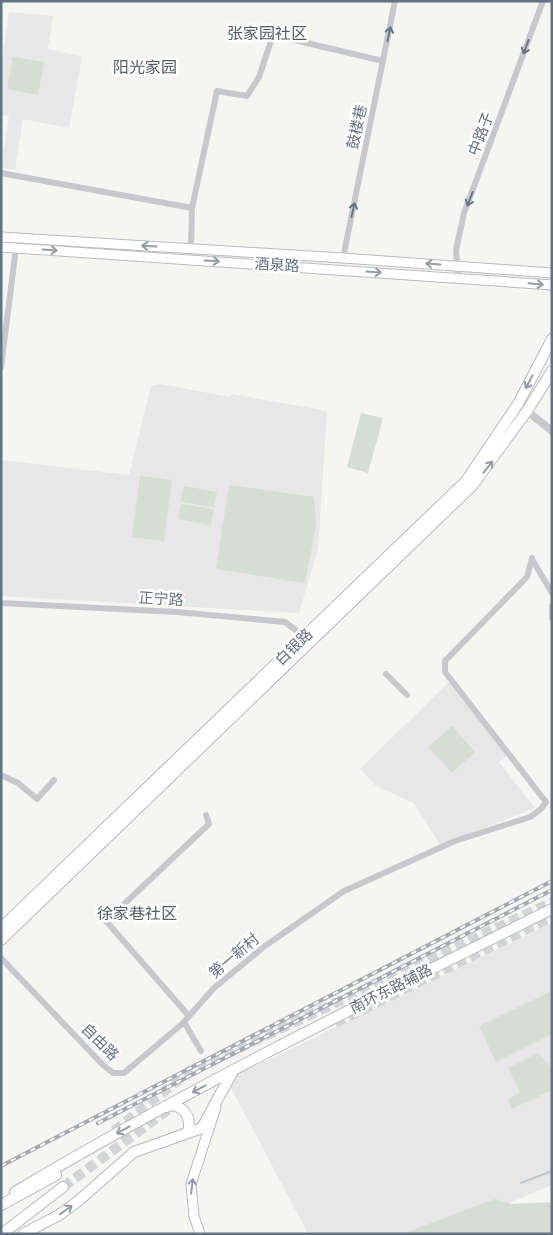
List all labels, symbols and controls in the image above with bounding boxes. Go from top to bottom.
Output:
district label: 张家园社区 [227,24,307,43]
one-way arrow [385,26,394,42]
one-way arrow [521,39,530,54]
district label: 阳光家园 [113,58,177,77]
street label: 鼓楼巷 [344,103,370,151]
street label: 中路子 [465,110,497,158]
one-way arrow [464,192,473,207]
one-way arrow [348,202,358,218]
one-way arrow [141,242,157,251]
one-way arrow [42,246,58,255]
street label: 酒泉路 [254,255,300,275]
one-way arrow [204,257,220,266]
one-way arrow [426,259,442,269]
one-way arrow [366,267,382,276]
one-way arrow [528,279,544,288]
one-way arrow [524,374,533,389]
one-way arrow [482,460,493,473]
street label: 正宁路 [138,589,184,609]
street label: 白银路 [272,625,316,669]
district label: 徐家巷社区 [97,904,177,923]
street label: 第一新村 [205,930,263,982]
street label: 南环东路辅路 [347,961,435,1017]
street label: 自由路 [78,1020,122,1064]
one-way arrow [192,1085,207,1095]
one-way arrow [116,1125,131,1135]
one-way arrow [187,1179,197,1195]
one-way arrow [59,1205,73,1215]

